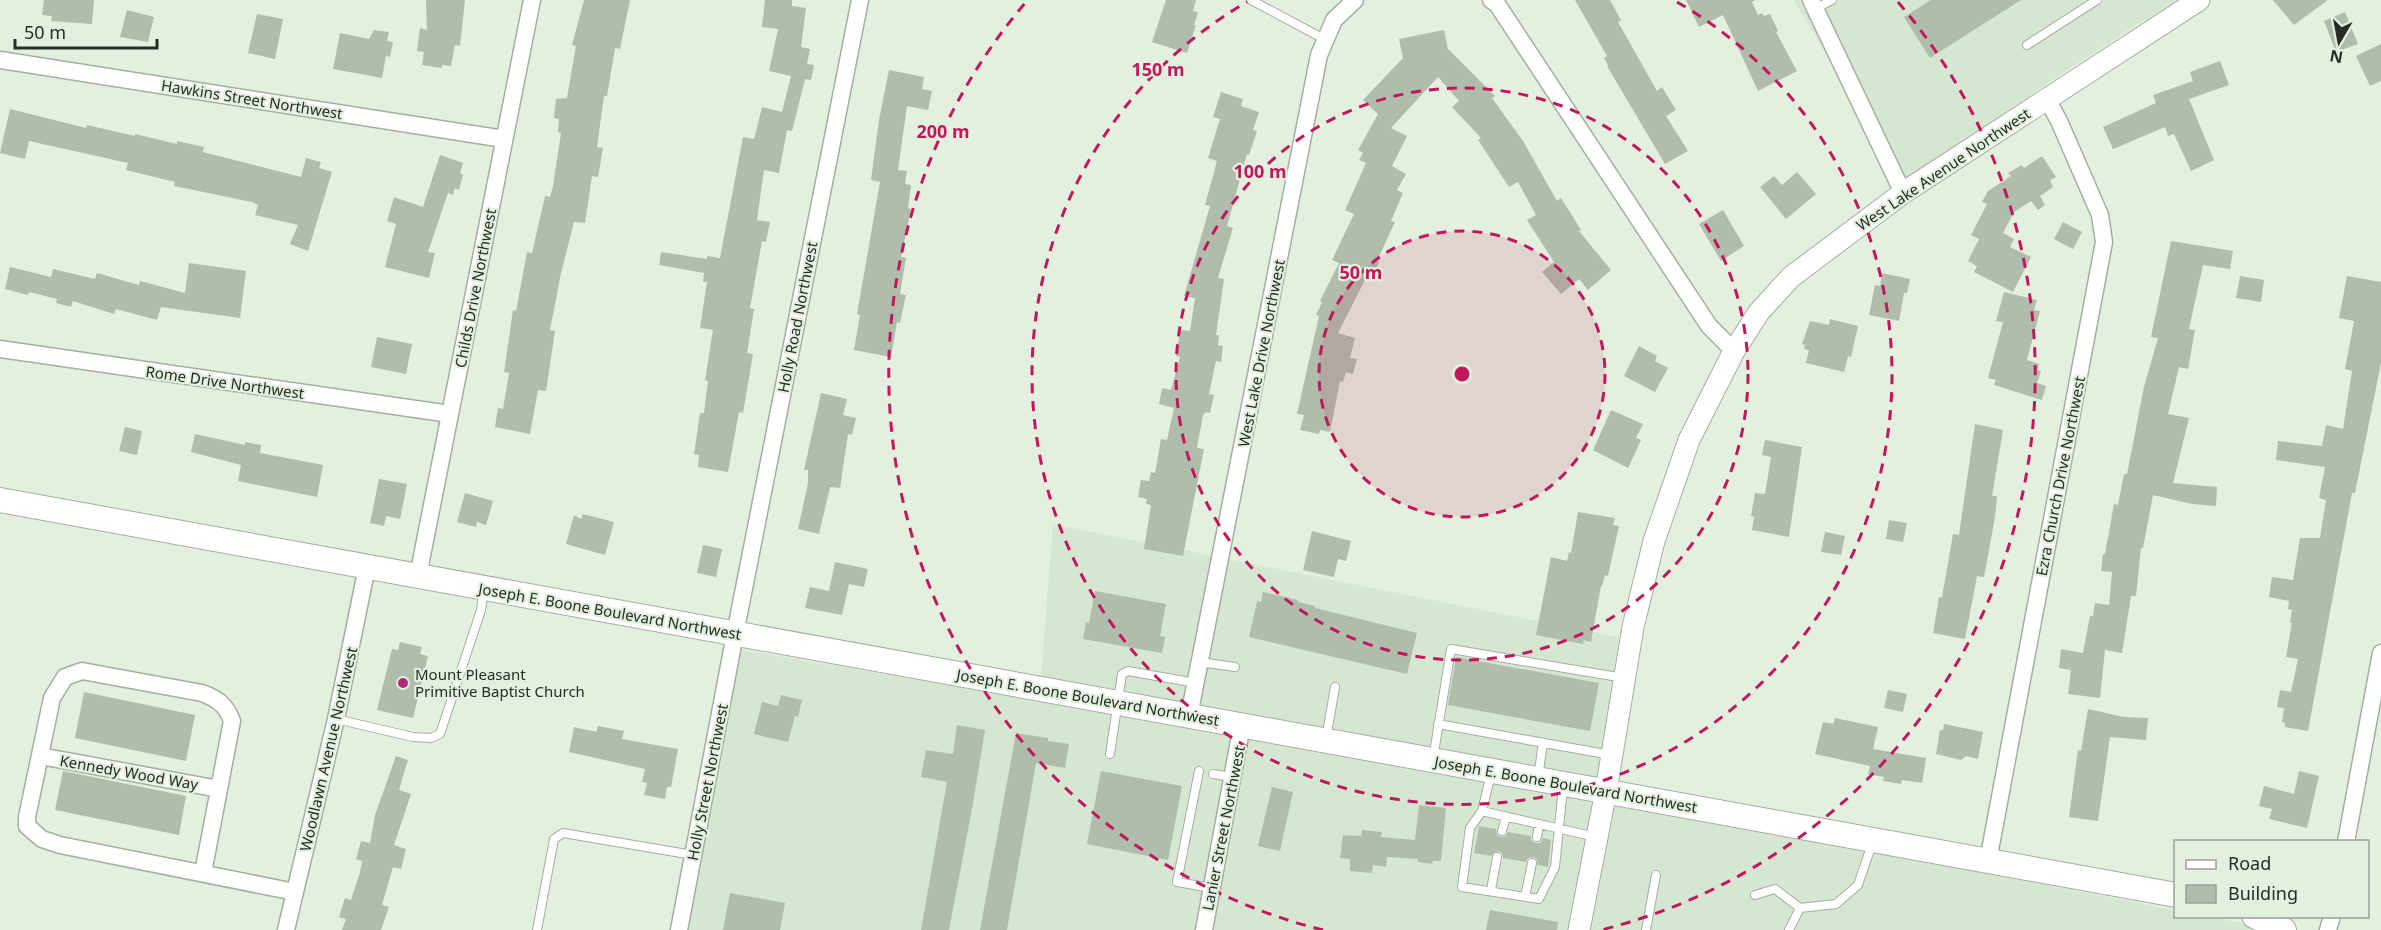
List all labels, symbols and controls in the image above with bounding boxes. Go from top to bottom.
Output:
scale bar [15,12,158,50]
north arrow [2309,12,2369,72]
text: 50 m [24,20,66,44]
text: N [2328,45,2345,69]
text: 150 m [1131,57,1185,81]
street label: Hawkins Street Northwest [160,75,345,123]
street label: West Lake Avenue Northwest [1852,103,2034,235]
text: 200 m [916,119,970,143]
text: 100 m [1233,159,1287,183]
street label: Childs Drive Northwest [450,206,500,369]
street label: Holly Road Northwest [773,239,822,394]
street label: West Lake Drive Northwest [1233,257,1289,448]
text: 50 m [1340,260,1382,284]
street label: Rome Drive Northwest [144,361,306,403]
centre of rings [1452,364,1472,384]
street label: Ezra Church Drive Northwest [2031,374,2089,578]
street label: Joseph E. Boone Boulevard Northwest [475,578,743,644]
street label: Woodlawn Avenue Northwest [295,644,361,853]
place label: Mount Pleasant Primitive Baptist Church [415,664,585,701]
street label: Joseph E. Boone Boulevard Northwest [953,664,1221,730]
marker: Mount Pleasant Primitive Baptist Church [396,676,410,690]
street label: Holly Street Northwest [682,701,732,862]
street label: Lanier Street Northwest [1197,743,1249,912]
street label: Kennedy Wood Way [58,750,200,794]
street label: Joseph E. Boone Boulevard Northwest [1431,751,1699,817]
legend [2174,840,2369,918]
text: Road [2228,851,2271,875]
text: Building [2228,881,2298,905]

